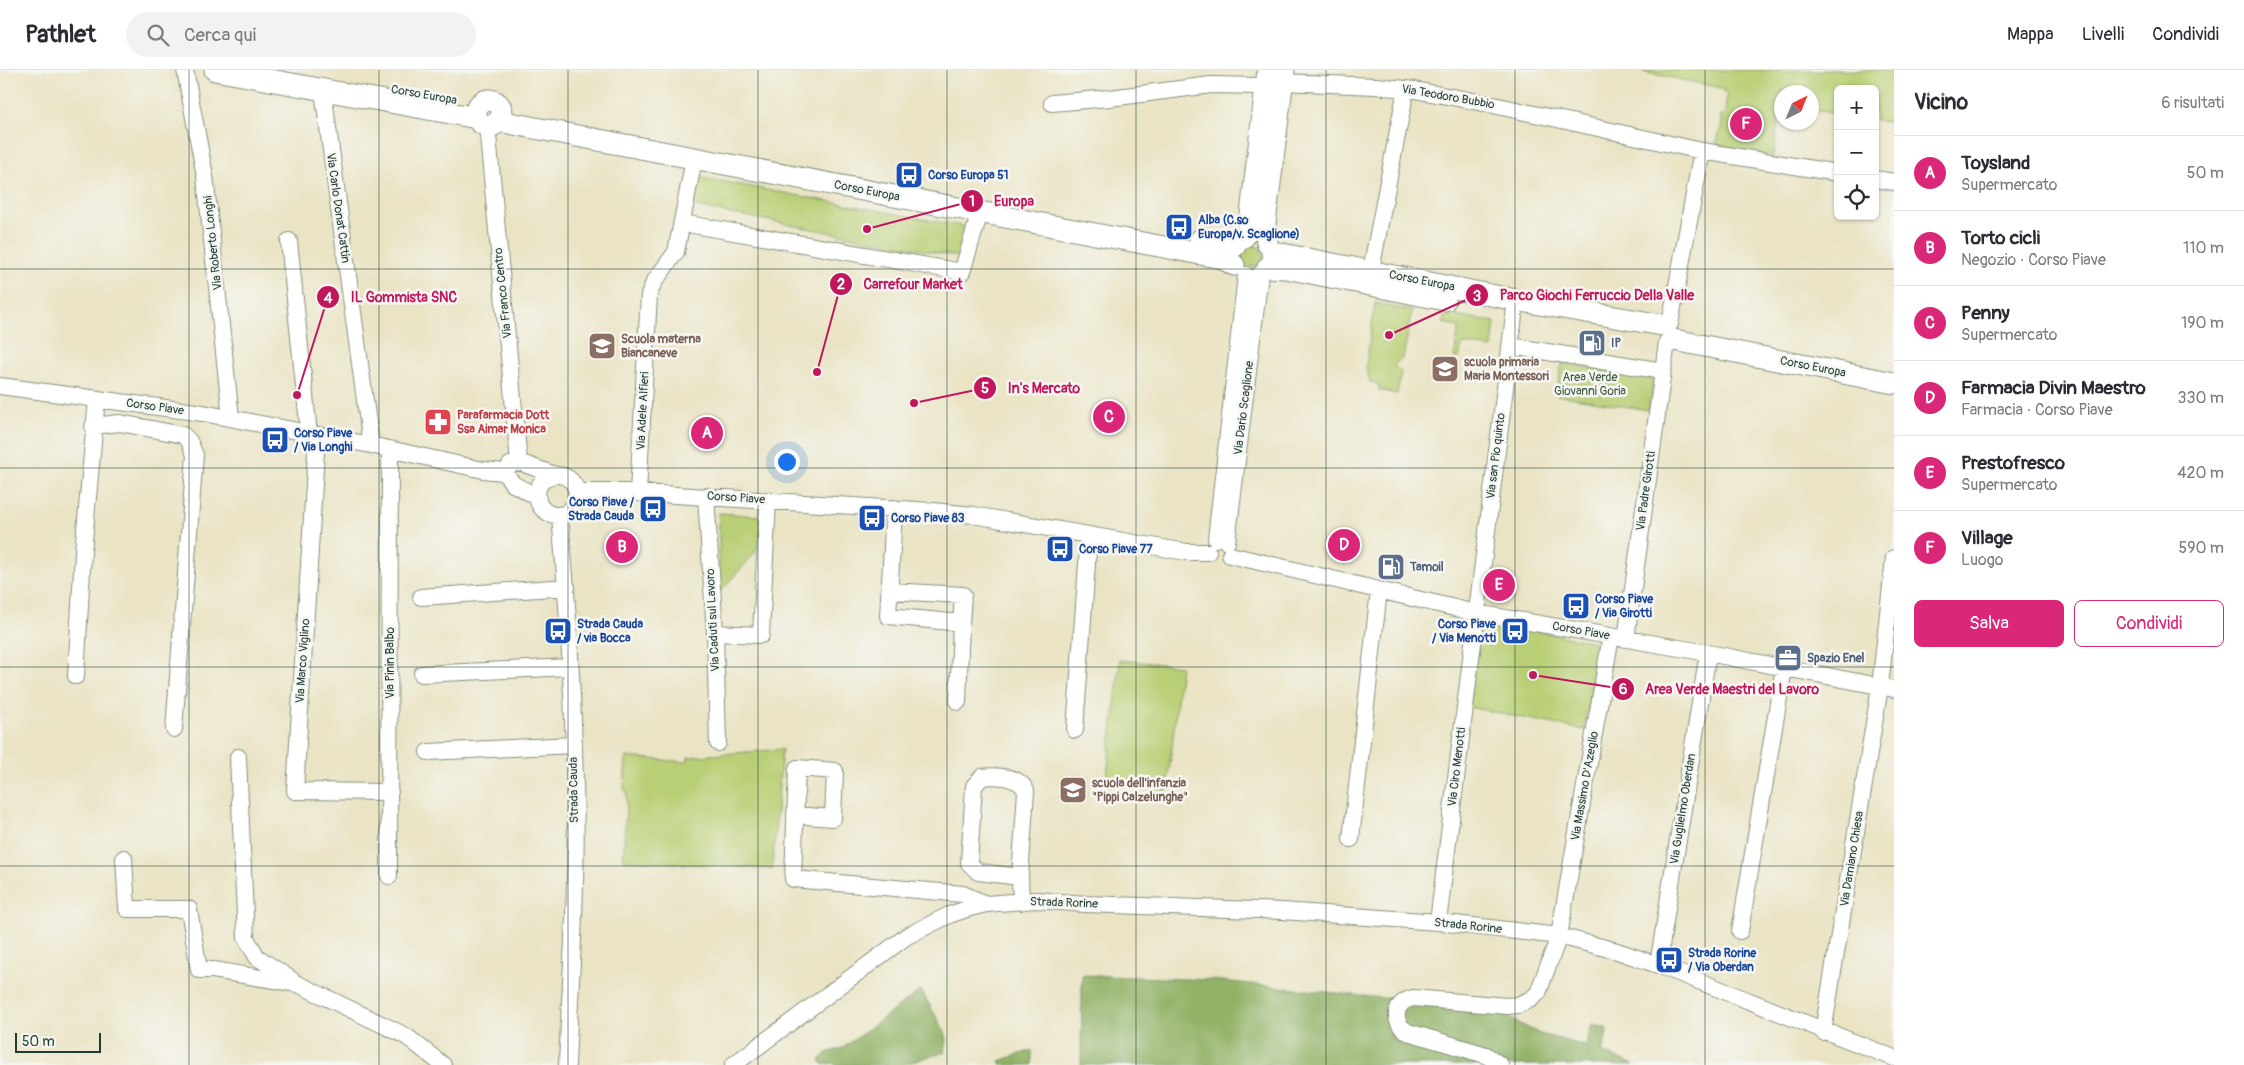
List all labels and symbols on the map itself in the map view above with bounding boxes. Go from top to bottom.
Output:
street label: Via Teodoro Bubbio [1400,81,1496,113]
street label: Corso Europa [390,82,459,108]
north arrow [1774,85,1819,130]
pin: F [1730,105,1762,143]
street label: Via Carlo Donat Cattin [323,152,353,264]
bus stop icon: Corso Europa 51 [894,160,924,190]
place label: Corso Europa 51 [928,168,1008,183]
street label: Corso Europa [833,177,902,205]
callout: Europa [959,186,1044,215]
text: 1 [969,192,975,211]
text: Europa [994,193,1034,210]
street label: Via Roberto Longhi [201,195,225,291]
bus stop icon: Alba (C.so Europa/v. Scaglione) [1164,212,1194,242]
place label: Alba (C.so Europa/v. Scaglione) [1198,213,1300,242]
street label: Via Franco Centro [491,246,515,339]
street label: Corso Europa [1388,267,1457,295]
callout: Carrefour Market [828,270,972,299]
text: 2 [837,275,845,294]
text: Carrefour Market [863,276,963,293]
callout: Parco Giochi Ferruccio Della Valle [1465,281,1704,310]
callout: IL Gommista SNC [316,283,467,312]
text: 3 [1473,287,1481,306]
text: Parco Giochi Ferruccio Della Valle [1500,287,1695,304]
text: 4 [324,289,333,308]
text: IL Gommista SNC [351,289,458,306]
fuel station icon: IP [1577,328,1607,358]
school or university icon: Scuola materna Biancaneve [587,331,617,361]
place label: Scuola materna Biancaneve [621,332,701,361]
place label: IP [1611,336,1621,351]
street label: Corso Europa [1779,353,1848,381]
school or university icon: scuola primaria Maria Montessori [1430,354,1460,384]
place label: scuola primaria Maria Montessori [1464,355,1549,384]
street label: Via Dario Scaglione [1231,360,1257,456]
park label: Area Verde Giovanni Goria [1554,370,1626,399]
street label: Via Adele Alfieri [633,371,653,451]
callout: In's Mercato [973,373,1090,402]
text: 5 [981,379,989,398]
text: In's Mercato [1008,380,1081,397]
street label: Corso Piave [125,396,185,418]
pin: C [1093,398,1125,436]
pharmacy icon: Parafarmacia Dott Ssa Aimar Monica [423,407,453,437]
place label: Parafarmacia Dott Ssa Aimar Monica [457,408,550,437]
street label: Via san Pio quinto [1483,411,1509,500]
pin: A [691,414,723,452]
bus stop icon: Corso Piave / Via Longhi [260,425,290,455]
place label: Corso Piave / Via Longhi [294,426,353,455]
your location [774,449,800,475]
street label: Via Padre Girotti [1633,450,1659,532]
street label: Corso Piave [706,488,766,508]
bus stop icon: Corso Piave / Strada Cauda [638,494,668,524]
place label: Corso Piave / Strada Cauda [568,495,635,524]
bus stop icon: Corso Piave 83 [857,503,887,533]
place label: Corso Piave 83 [891,511,965,526]
pin: D [1328,526,1360,564]
pin: B [606,528,638,566]
bus stop icon: Corso Piave 77 [1045,534,1075,564]
place label: Corso Piave 77 [1079,542,1153,557]
fuel station icon: Tamoil [1376,552,1406,582]
place label: Tamoil [1409,560,1444,575]
pin: E [1483,566,1515,604]
street label: Via Caduti sul Lavoro [703,567,723,672]
bus stop icon: Corso Piave / Via Girotti [1561,591,1591,621]
place label: Corso Piave / Via Girotti [1595,592,1654,621]
bus stop icon: Strada Cauda / via Bocca [543,616,573,646]
bus stop icon: Corso Piave / Via Menotti [1500,616,1530,646]
place label: Strada Cauda / via Bocca [577,617,643,646]
place label: Corso Piave / Via Menotti [1432,617,1497,646]
street label: Via Marco Viglino [293,618,313,704]
street label: Corso Piave [1551,619,1611,643]
street label: Via Pinin Balbo [383,626,398,699]
office icon: Spazio Enel [1773,643,1803,673]
place label: Spazio Enel [1807,651,1865,666]
callout: Area Verde Maestri del Lavoro [1610,674,1829,703]
text: 6 [1619,680,1628,699]
text: Area Verde Maestri del Lavoro [1645,681,1819,698]
street label: Via Ciro Menotti [1445,727,1469,807]
street label: Via Massimo D'Azeglio [1568,729,1602,842]
street label: Via Guglielmo Oberdan [1667,752,1699,866]
street label: Strada Cauda [566,756,582,823]
school or university icon: scuola dell'infanzia "Pippi Calzelunghe" [1058,775,1088,805]
place label: scuola dell'infanzia "Pippi Calzelunghe" [1092,776,1188,805]
street label: Via Damiano Chiesa [1837,810,1867,908]
street label: Strada Rorine [1030,894,1098,912]
street label: Strada Rorine [1433,915,1503,937]
bus stop icon: Strada Rorine / Via Oberdan [1654,945,1684,975]
place label: Strada Rorine / Via Oberdan [1688,946,1757,975]
scale bar [15,1030,101,1053]

